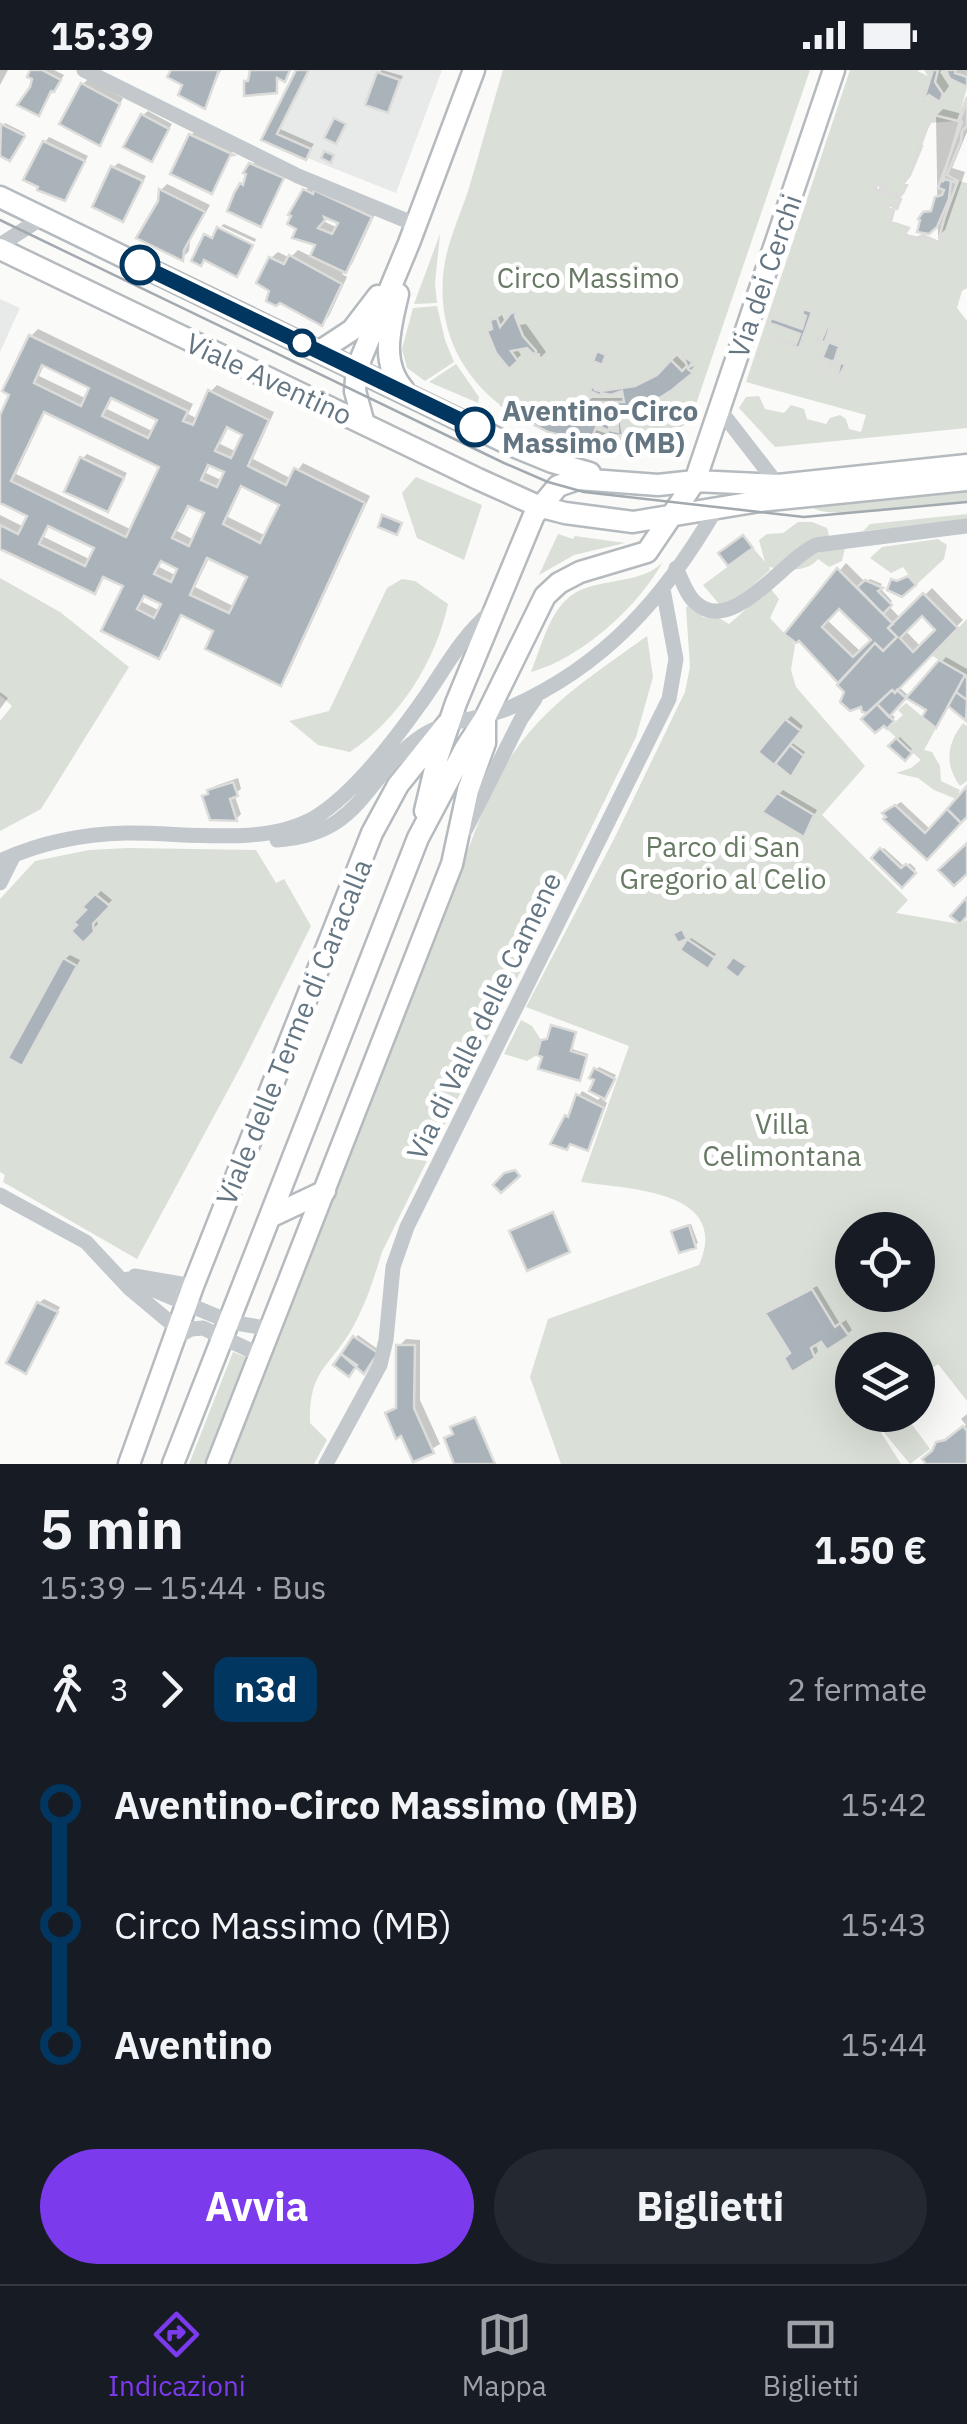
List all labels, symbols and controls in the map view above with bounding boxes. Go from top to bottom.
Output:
text: 15:39 [50,11,154,60]
street label: Via dei Cerchi [719,189,810,363]
unlabelled marker [121,246,159,284]
park label: Circo Massimo [497,259,679,296]
street label: Viale Aventino [180,324,358,433]
unlabelled marker [289,330,315,356]
place label: Aventino-Circo Massimo (MB) [502,392,698,461]
marker: Aventino-Circo Massimo (MB) [456,408,494,446]
park label: Parco di San Gregorio al Celio [619,828,827,897]
street label: Viale delle Terme di Caracalla [207,853,380,1210]
street label: Via di Valle delle Camene [398,866,569,1166]
park label: Villa Celimontana [702,1105,862,1174]
map controls [835,1212,935,1432]
button: locate [835,1212,935,1312]
button: layers [835,1332,935,1432]
text: 5 min [40,1493,184,1564]
text: 1.50 € [814,1525,927,1574]
text: 15:39 – 15:44 · Bus [40,1566,326,1608]
icon: walk [40,1662,95,1717]
icon: forward [144,1662,199,1717]
text: n3d [234,1666,297,1712]
text: 3 [110,1668,129,1710]
text: 2 fermate [787,1668,927,1710]
text: Aventino-Circo Massimo (MB) [114,1780,638,1829]
text: 15:42 [841,1783,927,1825]
text: Circo Massimo (MB) [114,1900,452,1949]
text: 15:43 [841,1903,927,1945]
text: Aventino [114,2020,273,2069]
text: 15:44 [841,2023,927,2065]
button: Avvia [40,2149,474,2264]
button: Biglietti [494,2149,927,2264]
tab: Indicazioni [108,2307,246,2404]
tab: Mappa [462,2307,547,2404]
tab: Biglietti [763,2307,859,2404]

